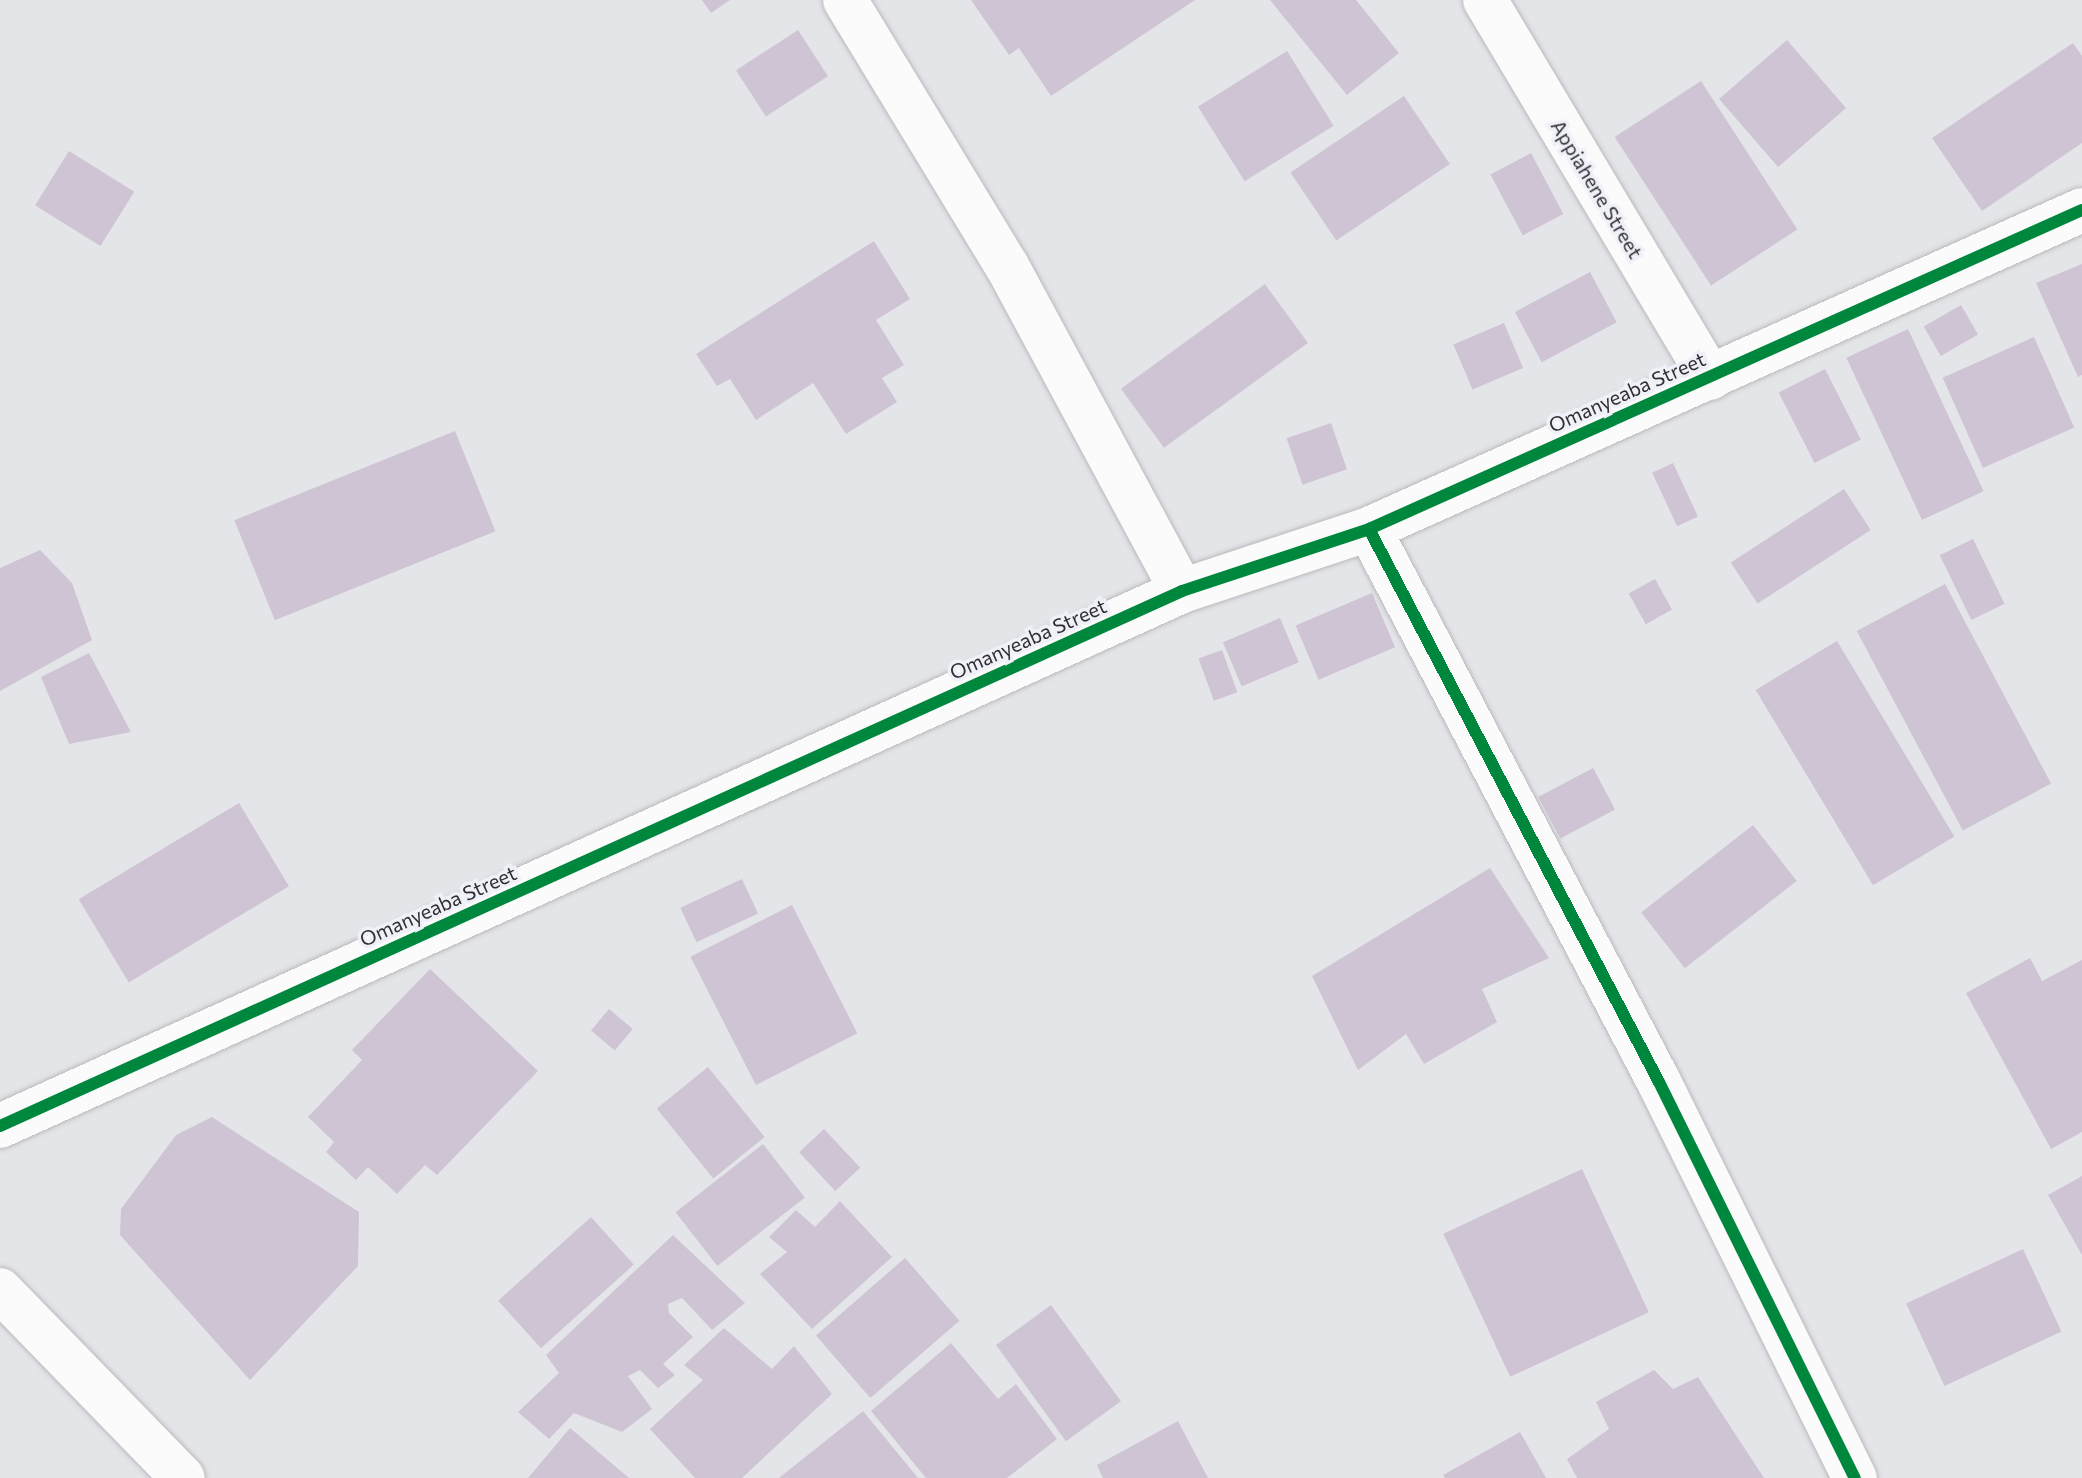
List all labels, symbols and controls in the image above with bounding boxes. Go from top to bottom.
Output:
street label: Appiahene Street [1546,115,1648,263]
street label: Omanyeaba Street [1545,347,1709,437]
street label: Omanyeaba Street [946,594,1110,684]
street label: Omanyeaba Street [356,861,520,951]

